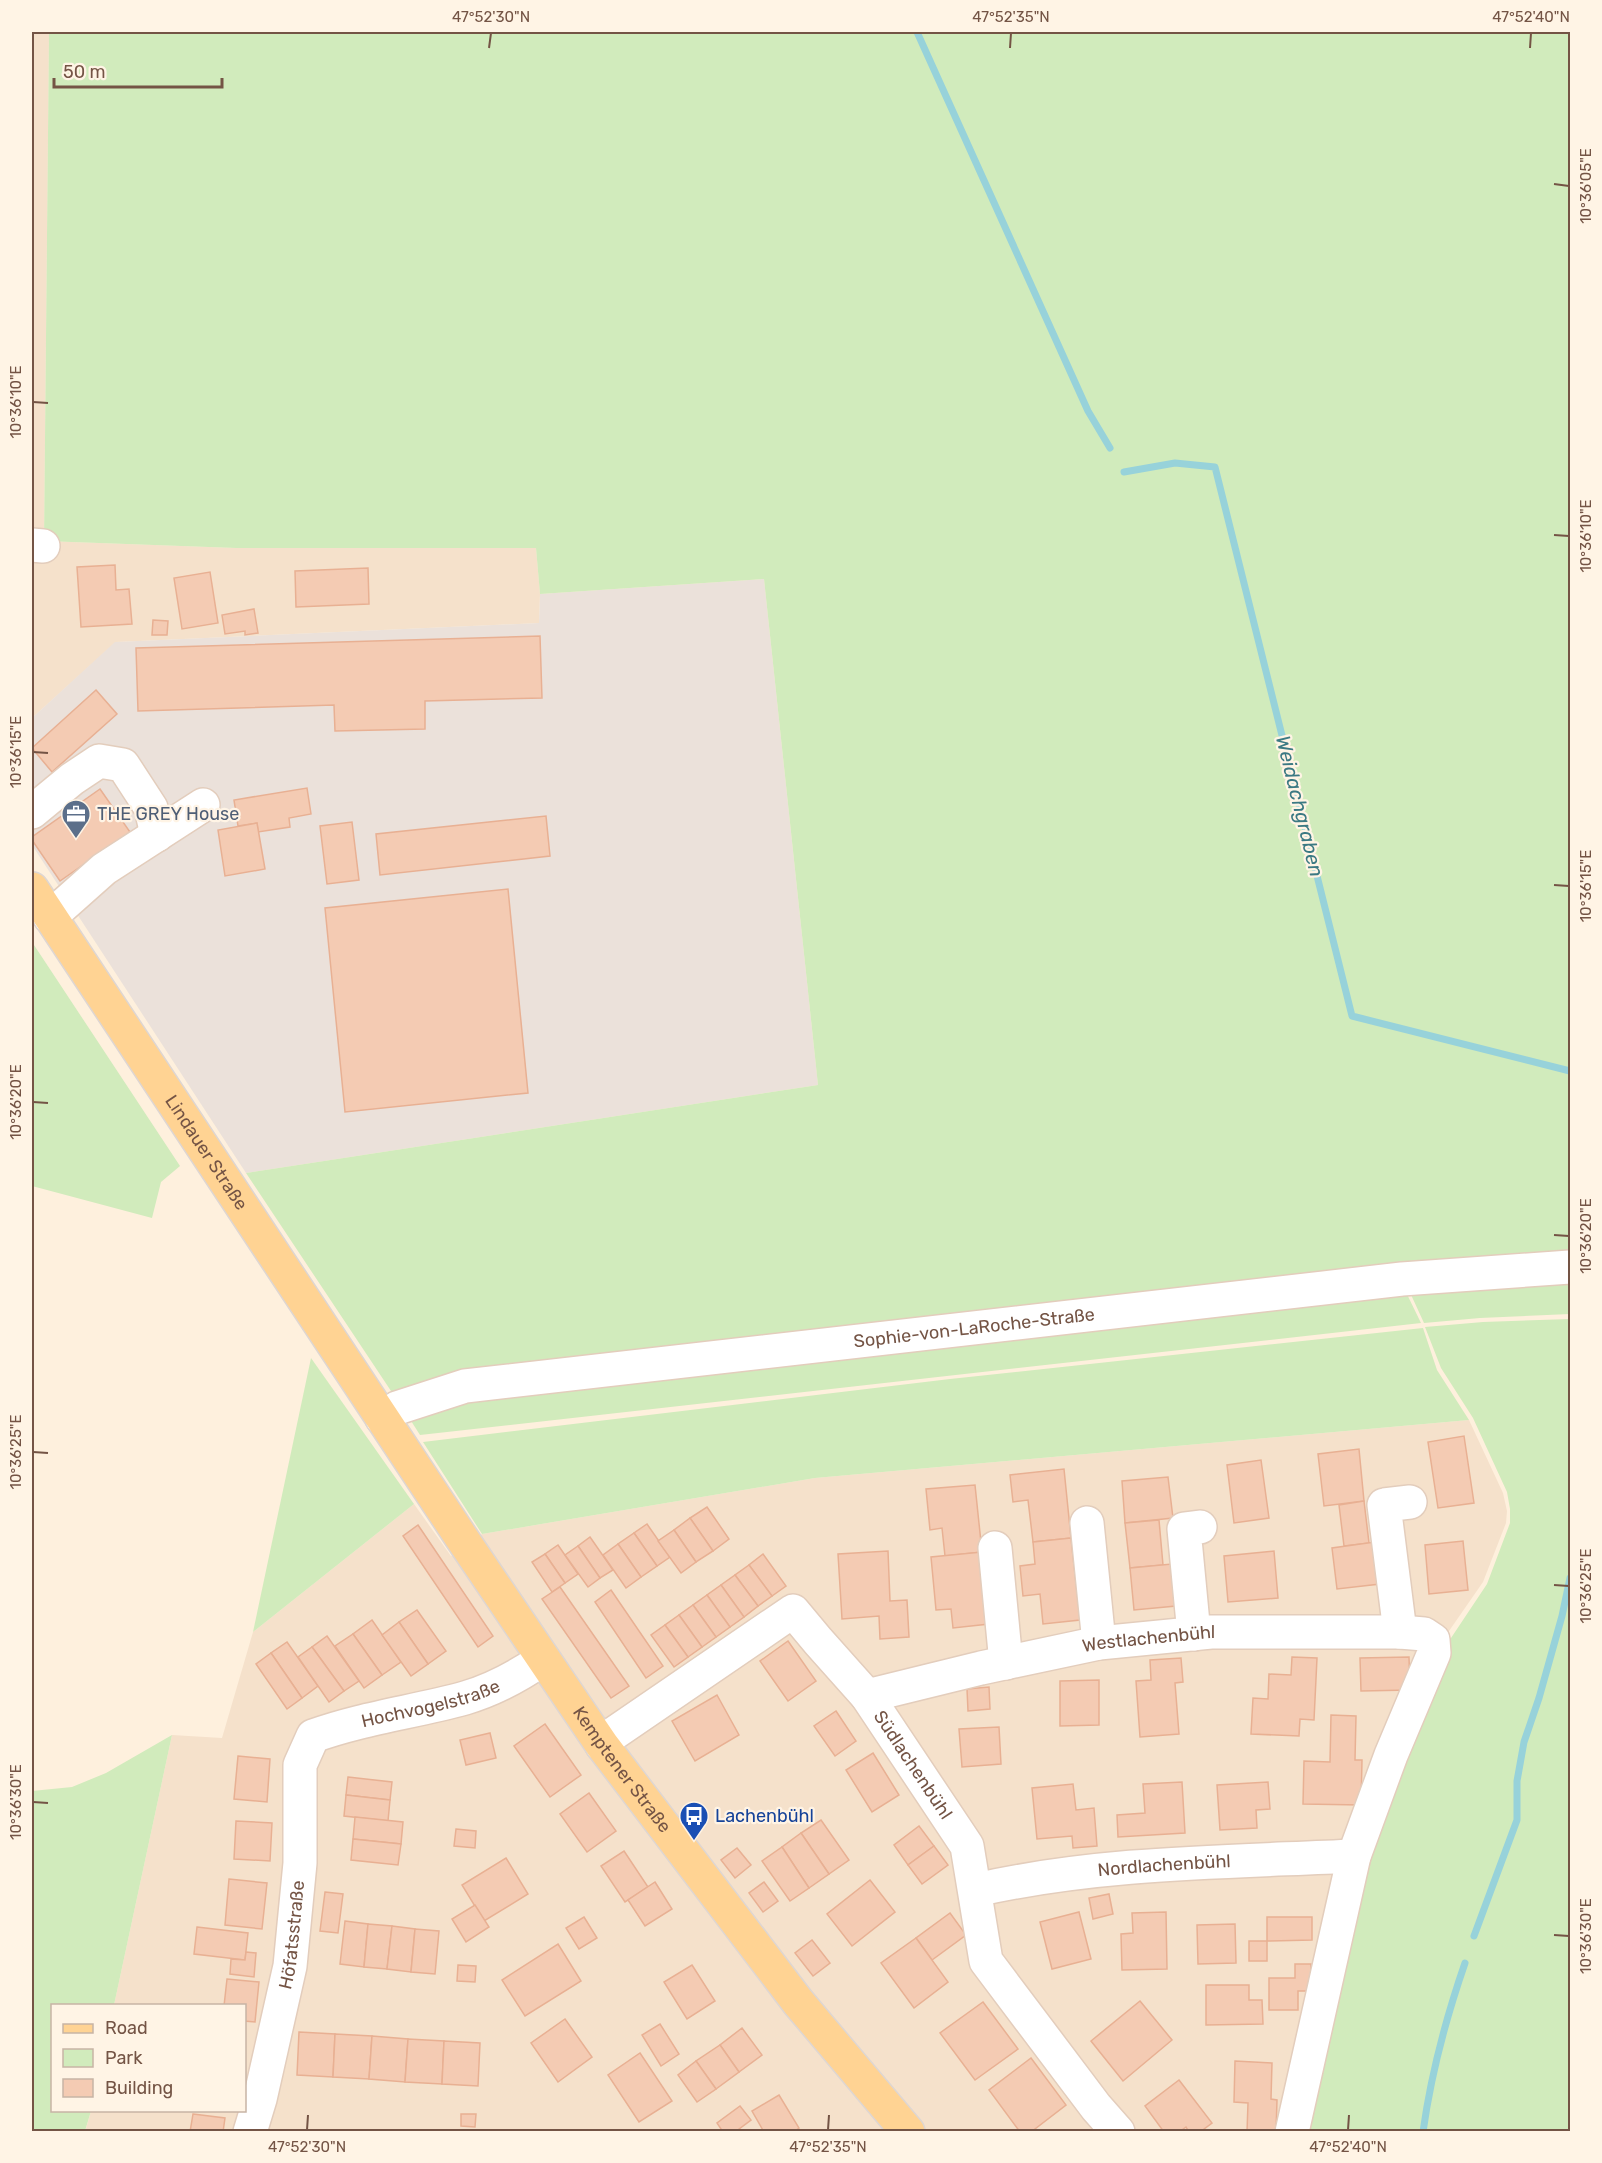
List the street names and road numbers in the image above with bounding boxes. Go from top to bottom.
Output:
street label: Lindauer Straße [160,1091,252,1214]
street label: Sophie-von-LaRoche-Straße [852,1303,1096,1353]
street label: Westlachenbühl [1080,1621,1215,1657]
street label: Hochvogelstraße [359,1675,503,1732]
street label: Kemptener Straße [568,1702,676,1837]
street label: Südlachenbühl [869,1706,957,1823]
street label: Nordlachenbühl [1097,1850,1231,1881]
street label: Höfatsstraße [274,1879,309,1991]

